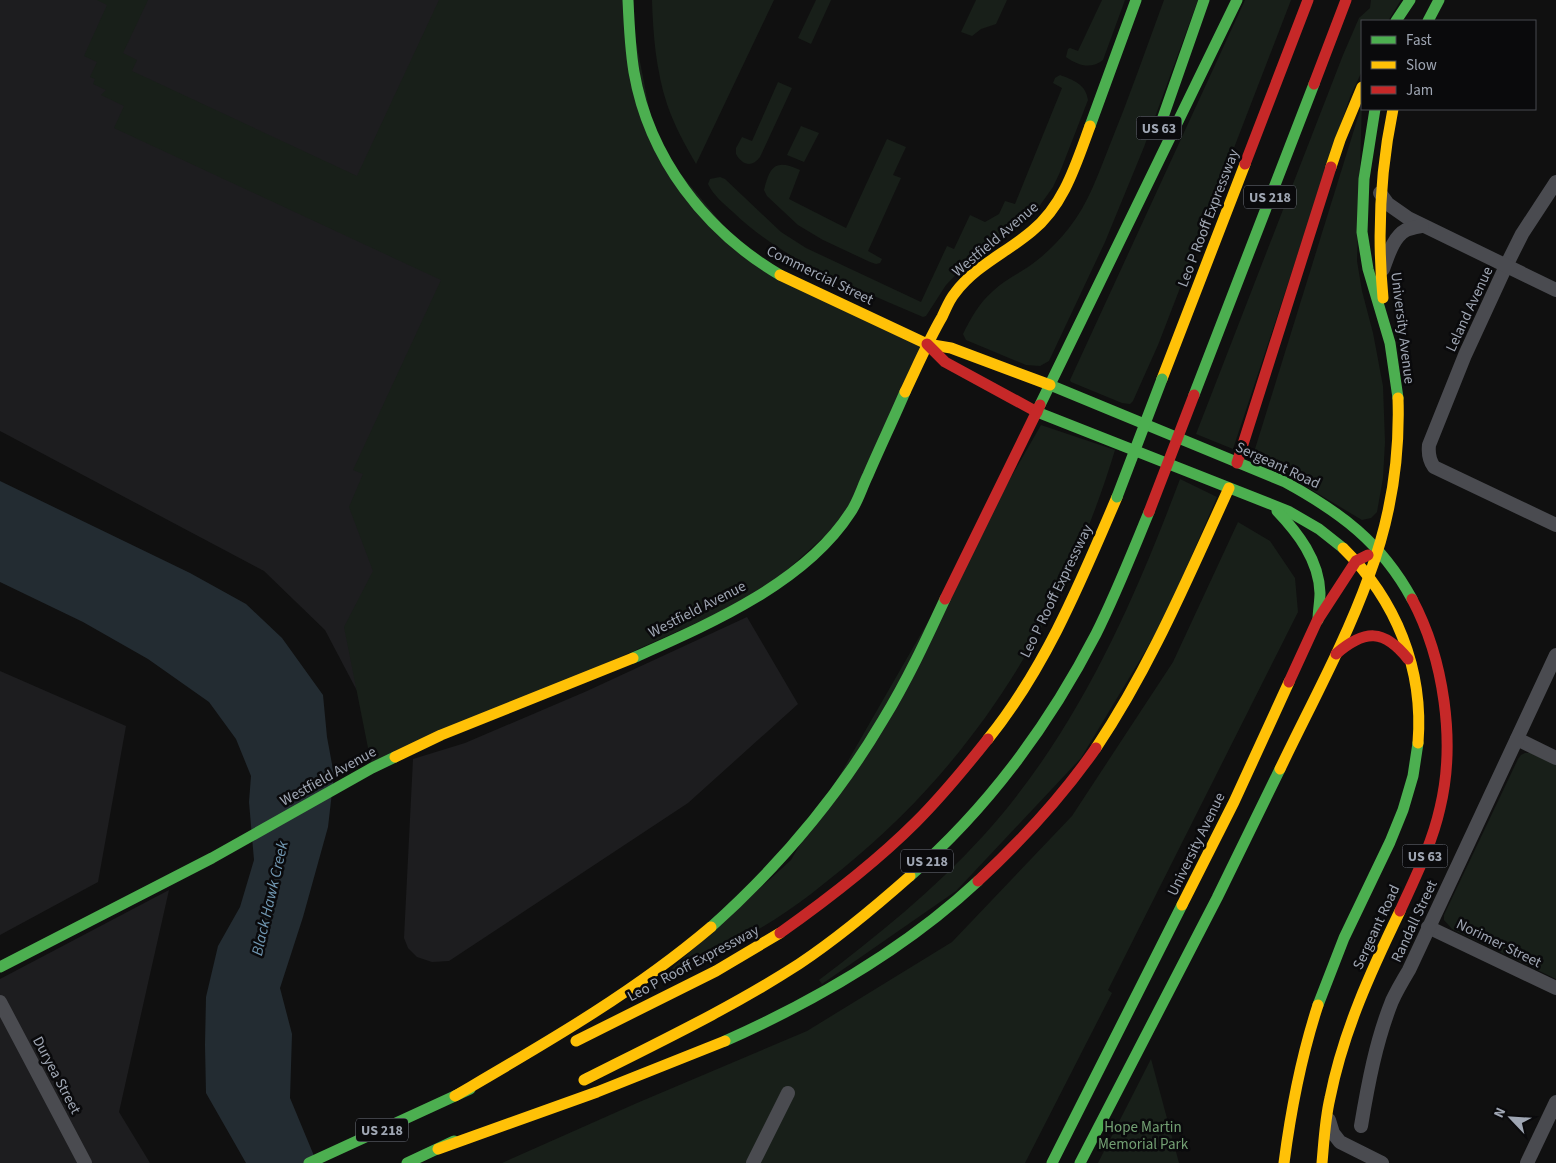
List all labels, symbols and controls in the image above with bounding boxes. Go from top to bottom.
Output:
legend [1361,20,1536,110]
text: Fast [1406,30,1432,51]
text: Slow [1406,55,1437,76]
text: Jam [1406,80,1433,101]
road number: US 63 [1136,116,1182,140]
street label: Leo P Rooff Expressway [1172,146,1244,290]
road number: US 218 [1244,186,1296,208]
street label: Westfield Avenue [948,197,1043,282]
street label: Commercial Street [763,240,877,310]
street label: Leland Avenue [1441,263,1498,355]
street label: University Avenue [1385,271,1420,385]
street label: Sergeant Road [1232,437,1324,494]
street label: Leo P Rooff Expressway [1015,521,1098,662]
street label: Westfield Avenue [645,576,750,643]
street label: Westfield Avenue [276,741,380,812]
street label: University Avenue [1162,789,1231,899]
water label: Black Hawk Creek [246,838,294,958]
road number: US 63 [1402,844,1448,868]
road number: US 218 [901,849,953,872]
street label: Randall Street [1386,877,1443,966]
street label: Sergeant Road [1348,881,1405,973]
street label: Norimer Street [1453,914,1545,973]
street label: Leo P Rooff Expressway [624,920,763,1007]
street label: Duryea Street [27,1033,86,1118]
north arrow [1486,1093,1536,1143]
text: N [1489,1104,1511,1121]
park label: Hope Martin Memorial Park [1098,1117,1189,1155]
road number: US 218 [356,1118,408,1142]

